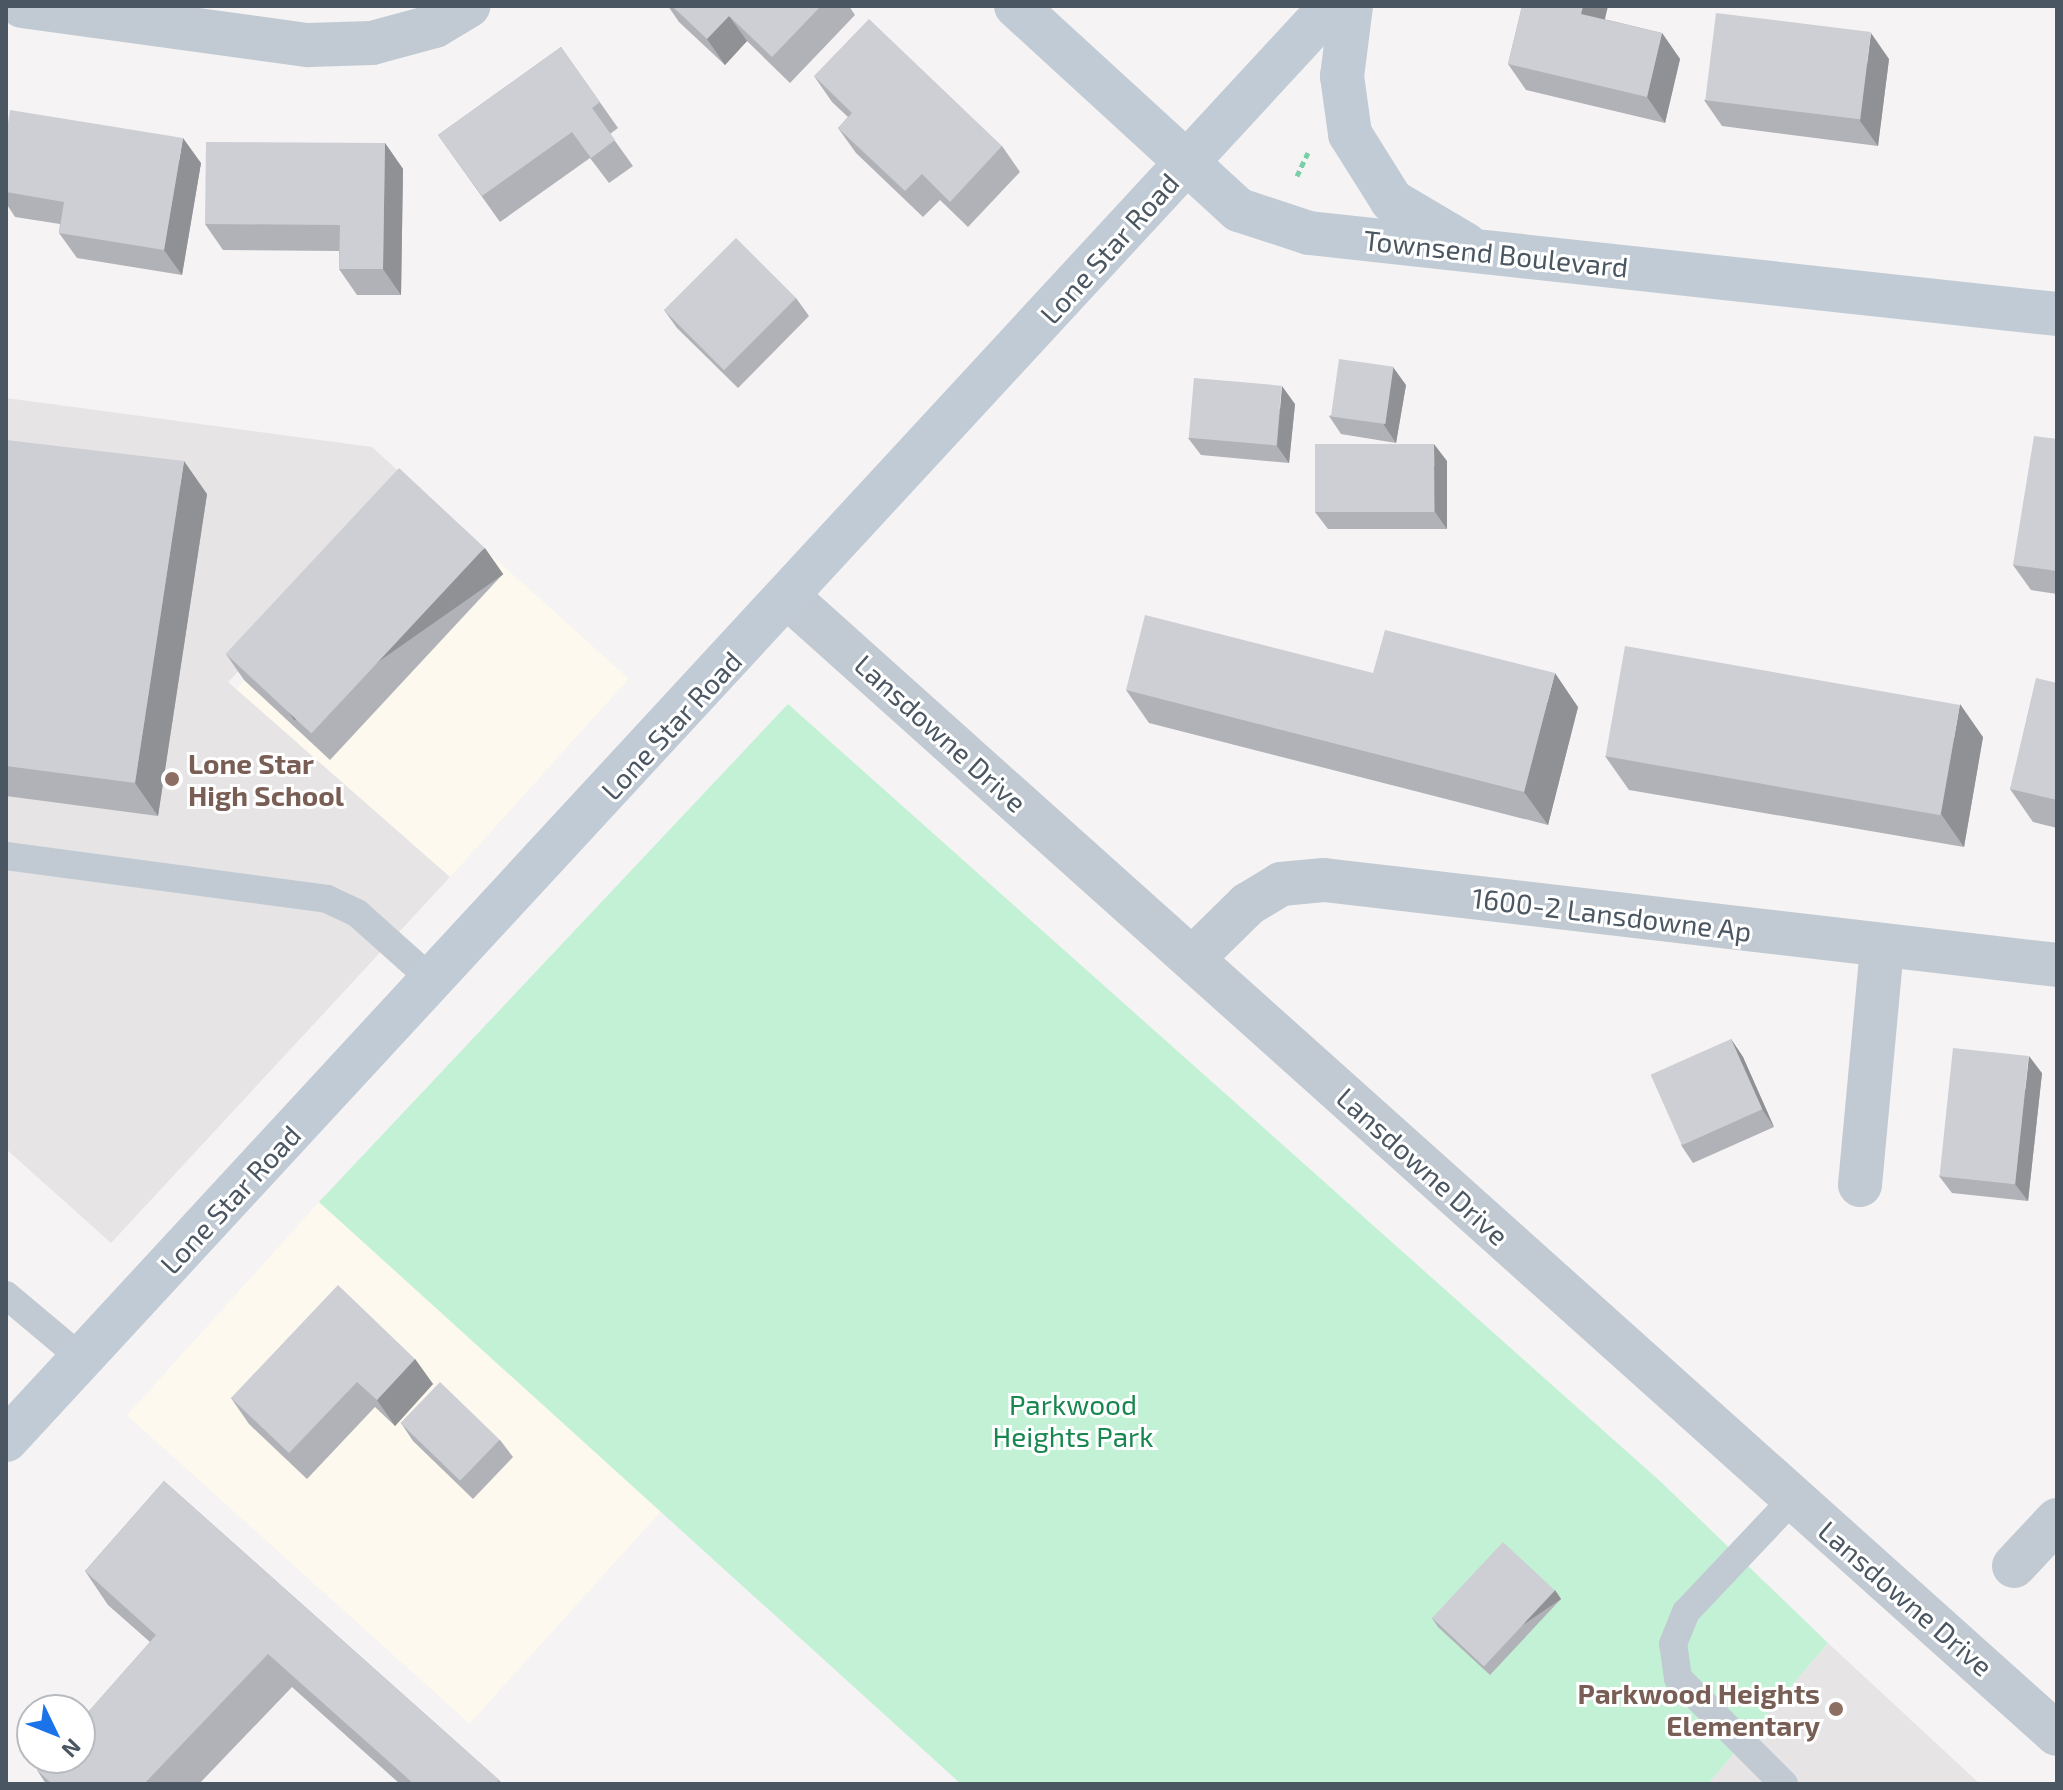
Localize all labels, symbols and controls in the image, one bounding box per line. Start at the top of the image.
street label: Lone Star Road [1033,166,1185,330]
street label: Townsend Boulevard [1362,222,1630,284]
street label: Lone Star Road [593,644,749,806]
street label: Lansdowne Drive [848,647,1034,819]
place label: Lone Star High School [188,746,344,812]
marker: Lone Star High School [163,770,181,788]
street label: 1600-2 Lansdowne Ap [1470,880,1754,948]
street label: Lansdowne Drive [1330,1080,1516,1252]
street label: Lone Star Road [152,1118,308,1280]
park label: Parkwood Heights Park [993,1387,1153,1453]
street label: Lansdowne Drive [1812,1513,2000,1683]
place label: Parkwood Heights Elementary [1577,1676,1820,1742]
north arrow [16,1694,96,1774]
marker: Parkwood Heights Elementary [1827,1700,1845,1718]
text: N [57,1734,87,1764]

